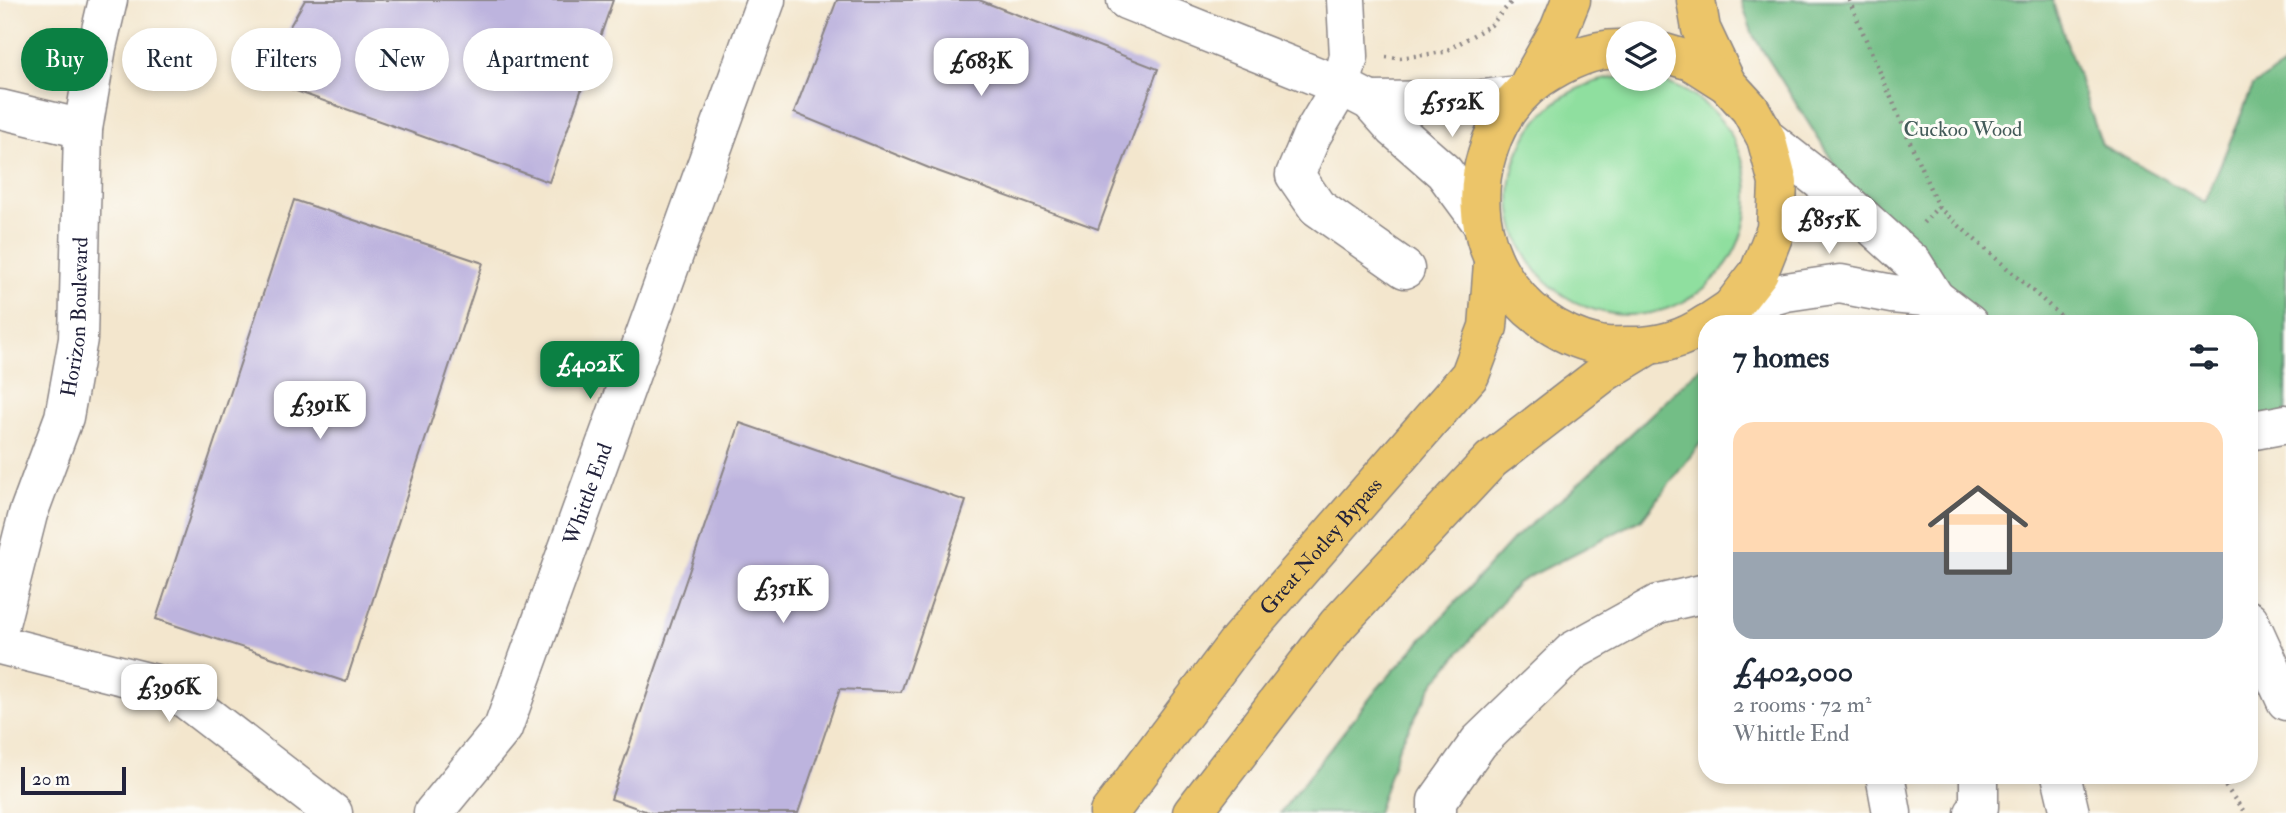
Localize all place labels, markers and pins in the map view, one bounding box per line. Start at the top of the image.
pin: £683K [932,38,1030,98]
pin: £552K [1403,80,1501,139]
pin: £855K [1780,196,1878,256]
pin: £402K [541,342,639,401]
pin: £391K [271,382,369,441]
pin: £351K [734,566,832,625]
pin: £396K [120,664,218,724]

